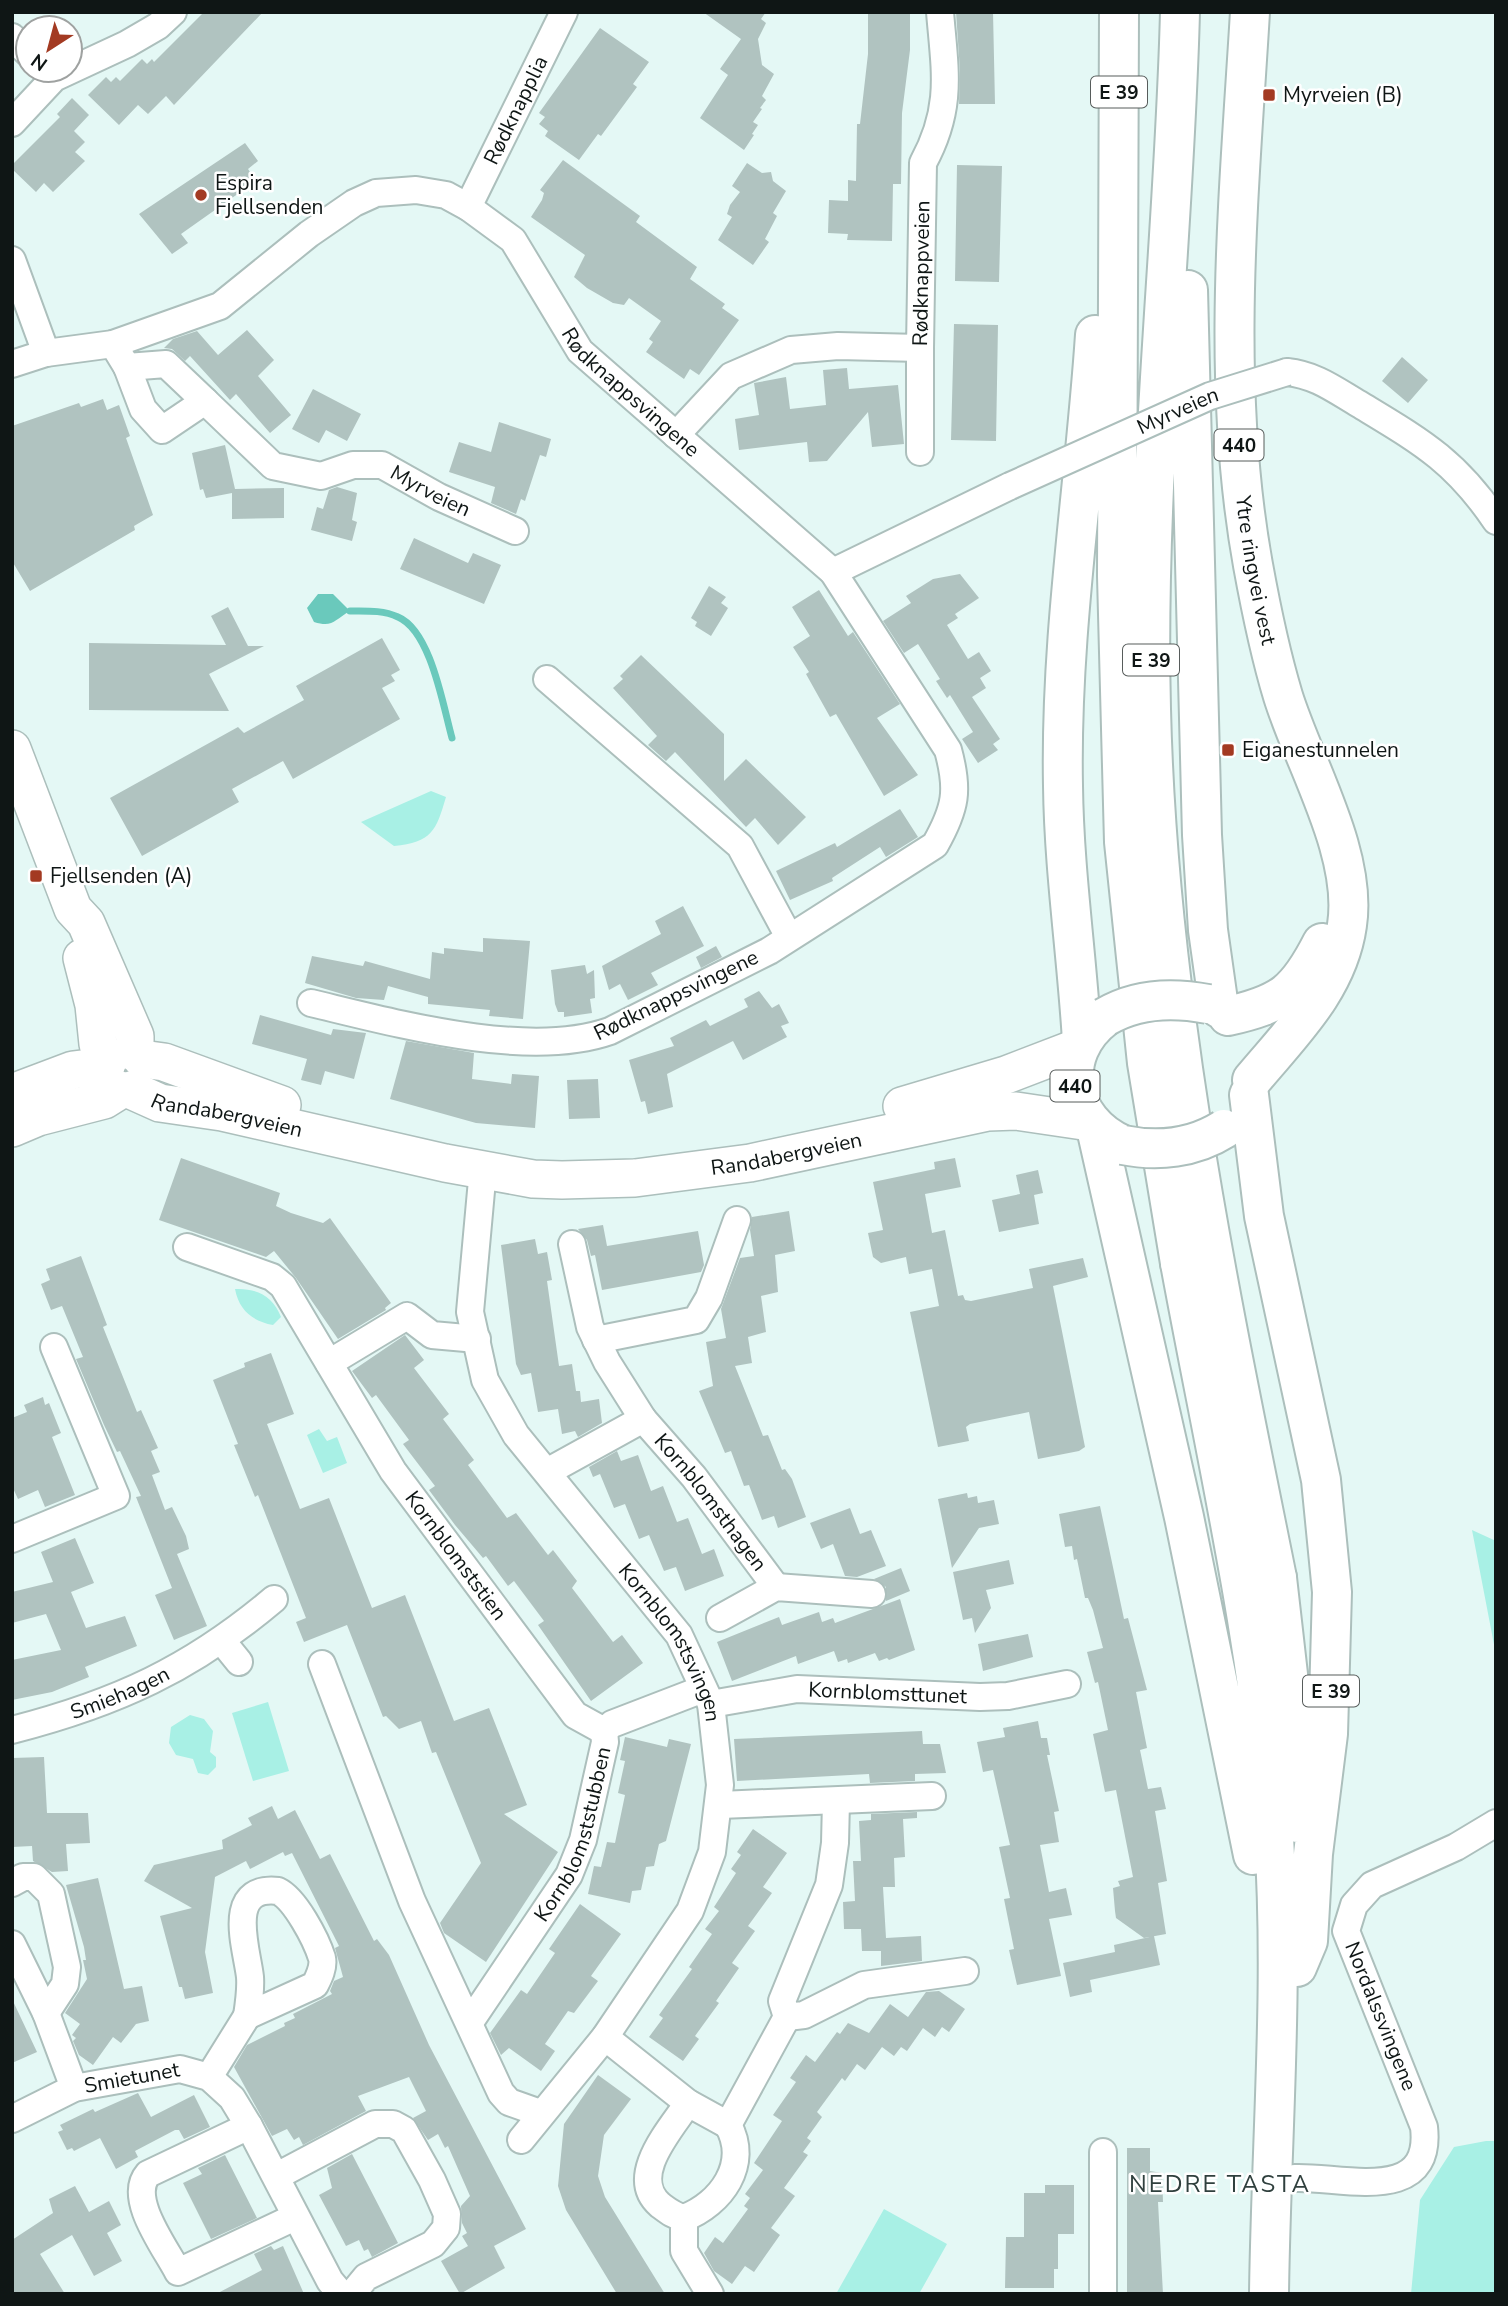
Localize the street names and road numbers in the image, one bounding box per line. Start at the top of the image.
street label: Rødknapplia [477,51,554,169]
road number: E 39 [1091,76,1147,108]
street label: Rødknappveien [906,200,936,346]
street label: Rødknappsvingene [555,322,706,463]
street label: Myrveien [1132,380,1222,441]
road number: 440 [1214,430,1264,460]
street label: Myrveien [385,458,475,523]
street label: Ytre ringvei vest [1229,493,1283,648]
road number: E 39 [1123,645,1179,676]
street label: Rødknappsvingene [589,943,763,1047]
road number: 440 [1050,1070,1100,1102]
street label: Randabergveien [146,1087,305,1144]
street label: Randabergveien [709,1125,864,1182]
street label: Kornblomsthagen [648,1427,773,1577]
street label: Kornblomststien [399,1485,514,1626]
street label: Kornblomstsvingen [612,1557,727,1723]
street label: Smiehagen [67,1660,174,1726]
street label: Kornblomsttunet [808,1676,968,1710]
road number: E 39 [1303,1676,1359,1707]
street label: Kornblomststubben [528,1744,618,1927]
street label: Nordalssvingene [1338,1937,1424,2095]
street label: Smietunet [82,2055,182,2100]

